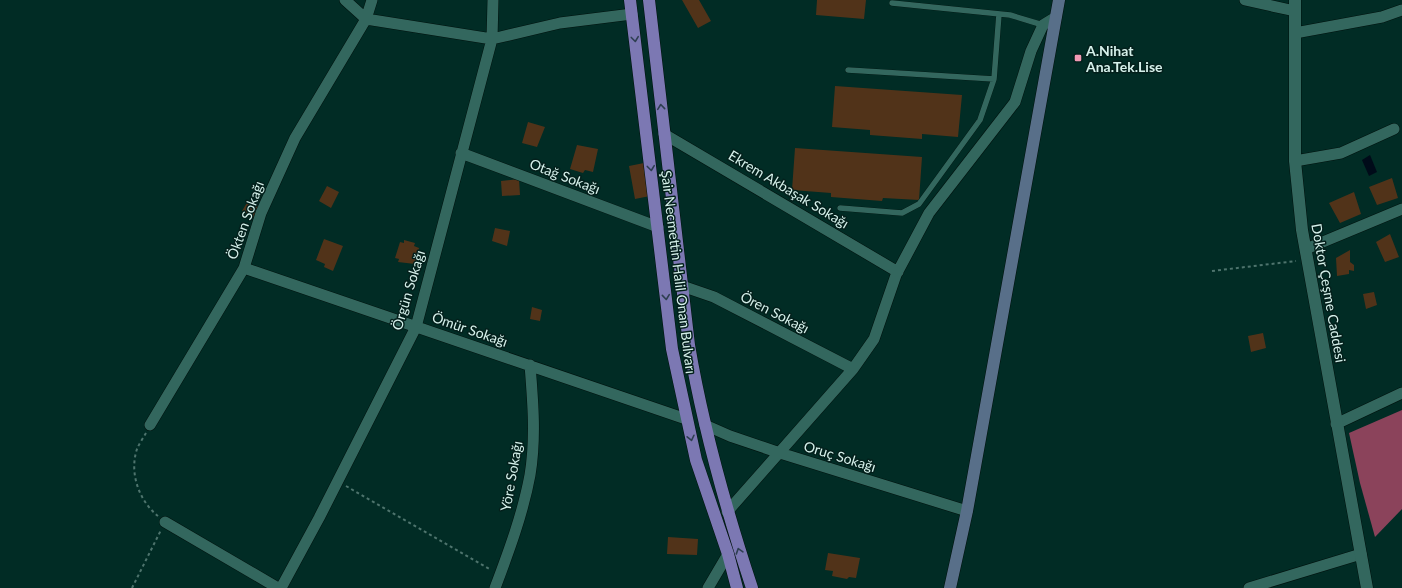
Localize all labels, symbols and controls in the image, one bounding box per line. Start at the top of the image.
one-way arrow [630,36,639,42]
place label: A.Nihat Ana.Tek.Lise [1085,42,1163,75]
marker: A.Nihat Ana.Tek.Lise [1073,53,1083,63]
one-way arrow [657,104,666,110]
street label: Ekrem Akbaşak Sokağı [726,146,852,232]
street label: Otağ Sokağı [527,155,603,197]
one-way arrow [646,165,655,171]
street label: Şair Necmettin Halil Onan Bulvarı [658,169,700,375]
street label: Ökten Sokağı [223,178,267,262]
street label: Doktor Çeşme Caddesi [1308,222,1350,364]
street label: Örgün Sokağı [388,248,428,332]
street label: Ören Sokağı [738,287,812,337]
one-way arrow [661,294,670,300]
street label: Ömür Sokağı [430,308,510,350]
one-way arrow [686,435,695,442]
street label: Oruç Sokağı [802,437,878,475]
street label: Yöre Sokağı [496,439,526,513]
one-way arrow [736,548,744,555]

